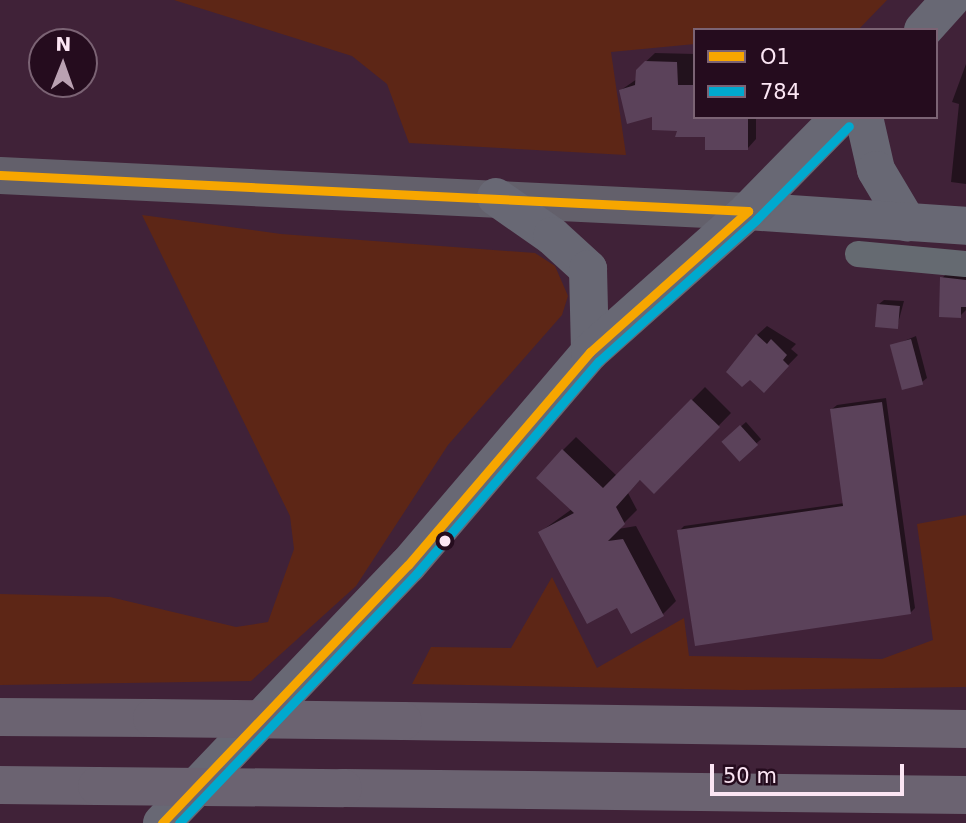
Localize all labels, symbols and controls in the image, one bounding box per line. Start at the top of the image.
north arrow [28,28,98,98]
legend [693,28,938,119]
text: N [55,33,71,55]
text: O1 [760,45,790,69]
text: 784 [760,80,800,104]
unlabelled marker [438,534,452,548]
scale bar [714,750,908,794]
text: 50 m [723,764,777,788]

